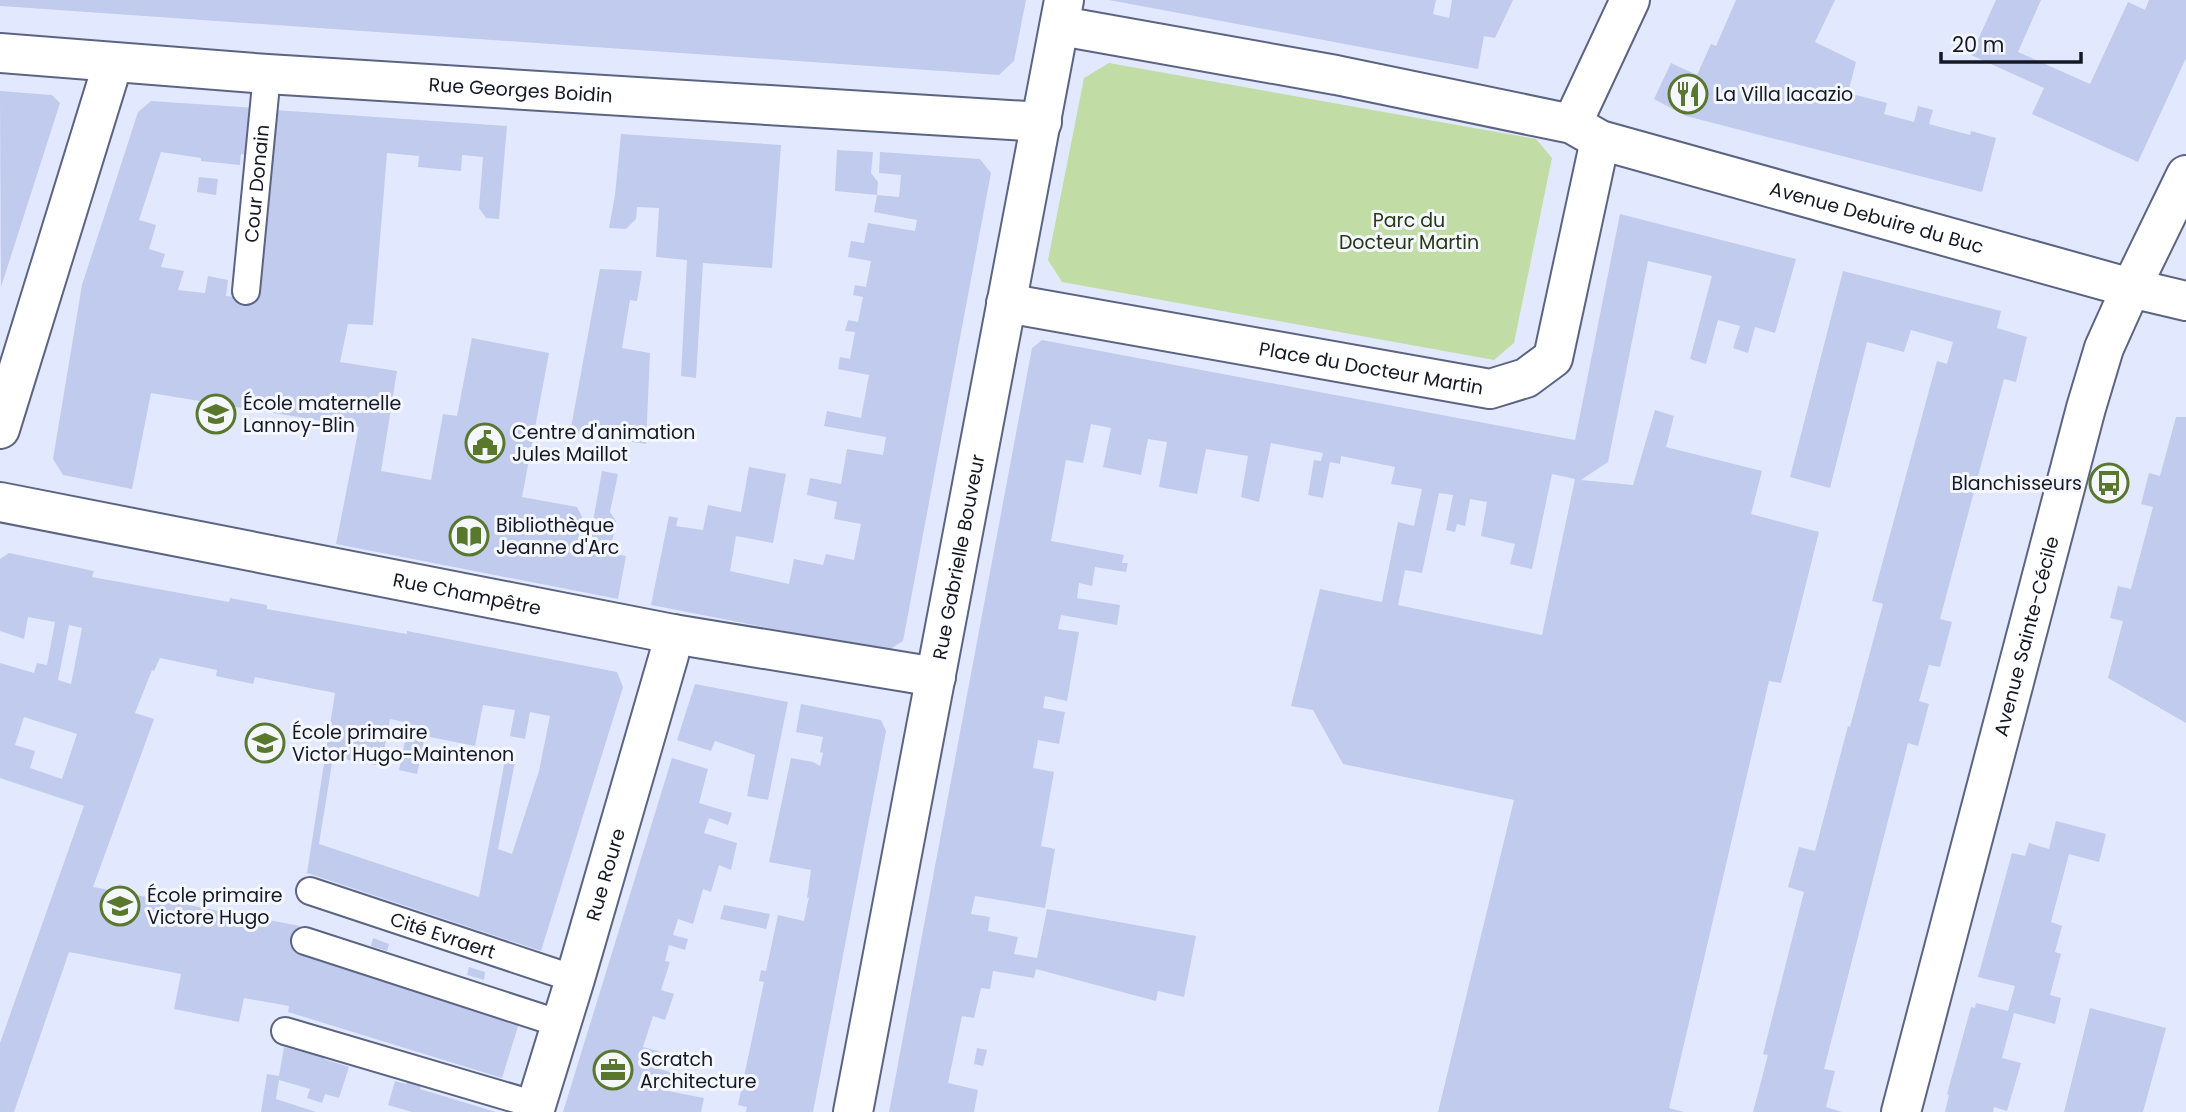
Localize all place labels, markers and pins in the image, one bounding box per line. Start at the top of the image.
restaurant icon: La Villa Iacazio [1667,73,1709,115]
place label: La Villa Iacazio [1715,81,1853,108]
place label: École maternelle Lannoy-Blin [243,390,401,439]
school or university icon: École maternelle Lannoy-Blin [195,393,237,435]
place label: Centre d'animation Jules Maillot [512,419,695,468]
public building icon: Centre d'animation Jules Maillot [464,422,506,464]
bus stop icon: Blanchisseurs [2088,462,2130,504]
place label: Blanchisseurs [1952,470,2082,497]
place label: Bibliothèque Jeanne d'Arc [496,512,619,561]
library icon: Bibliothèque Jeanne d'Arc [448,515,490,557]
place label: École primaire Victor Hugo-Maintenon [292,719,514,768]
school or university icon: École primaire Victor Hugo-Maintenon [244,722,286,764]
place label: École primaire Victore Hugo [147,882,283,931]
school or university icon: École primaire Victore Hugo [99,885,141,927]
place label: Scratch Architecture [640,1046,756,1095]
office icon: Scratch Architecture [592,1049,634,1091]

